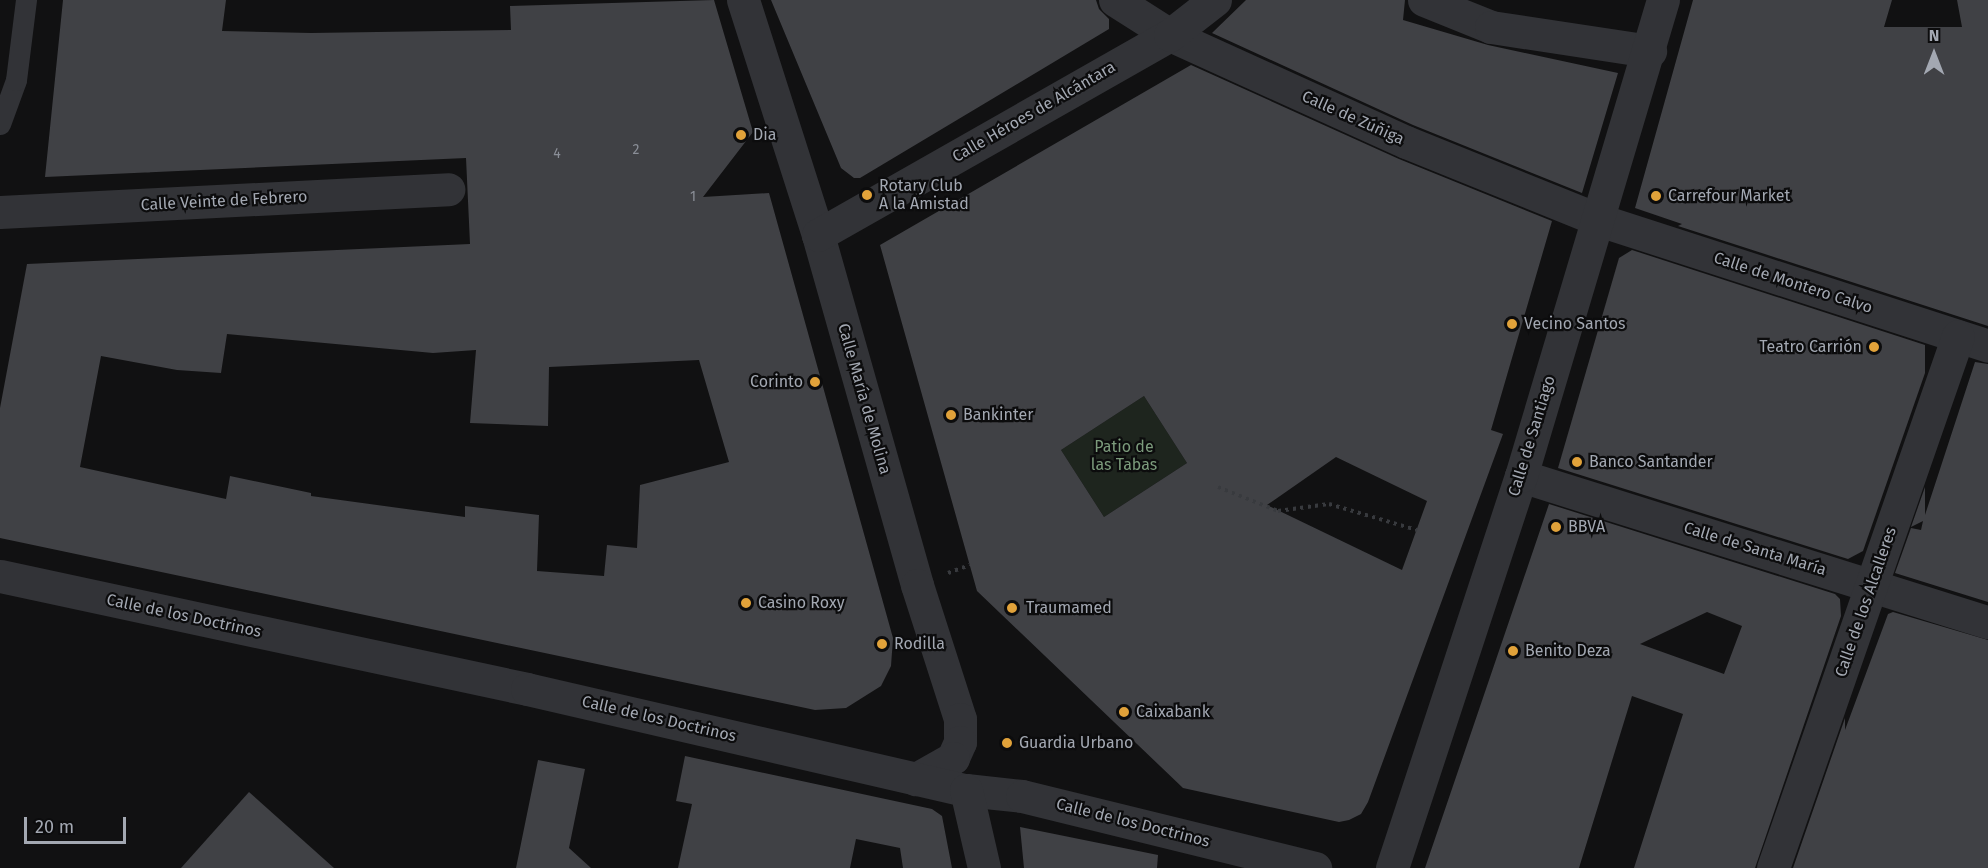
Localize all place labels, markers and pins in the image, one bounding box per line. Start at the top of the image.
place label: Dia [753,125,777,145]
marker: Dia [734,128,748,142]
place label: Rotary Club A la Amistad [879,176,969,214]
place label: Carrefour Market [1668,186,1790,206]
marker: Rotary Club A la Amistad [860,188,874,202]
marker: Carrefour Market [1649,189,1663,203]
place label: Vecino Santos [1524,314,1625,334]
marker: Vecino Santos [1505,317,1519,331]
place label: Teatro Carrión [1759,337,1862,357]
marker: Teatro Carrión [1867,340,1881,354]
place label: Corinto [750,372,803,392]
marker: Corinto [808,375,822,389]
place label: Bankinter [963,405,1033,425]
marker: Bankinter [944,408,958,422]
place label: Banco Santander [1589,452,1713,472]
marker: Banco Santander [1570,455,1584,469]
place label: BBVA [1568,517,1605,537]
marker: BBVA [1549,520,1563,534]
place label: Casino Roxy [758,593,845,613]
marker: Casino Roxy [739,596,753,610]
place label: Traumamed [1026,598,1112,618]
marker: Traumamed [1003,599,1021,617]
place label: Rodilla [894,634,945,654]
marker: Rodilla [875,637,889,651]
place label: Benito Deza [1525,641,1611,661]
marker: Benito Deza [1506,644,1520,658]
place label: Caixabank [1136,702,1210,722]
marker: Caixabank [1117,705,1131,719]
place label: Guardia Urbano [1019,733,1133,753]
marker: Guardia Urbano [1000,736,1014,750]

